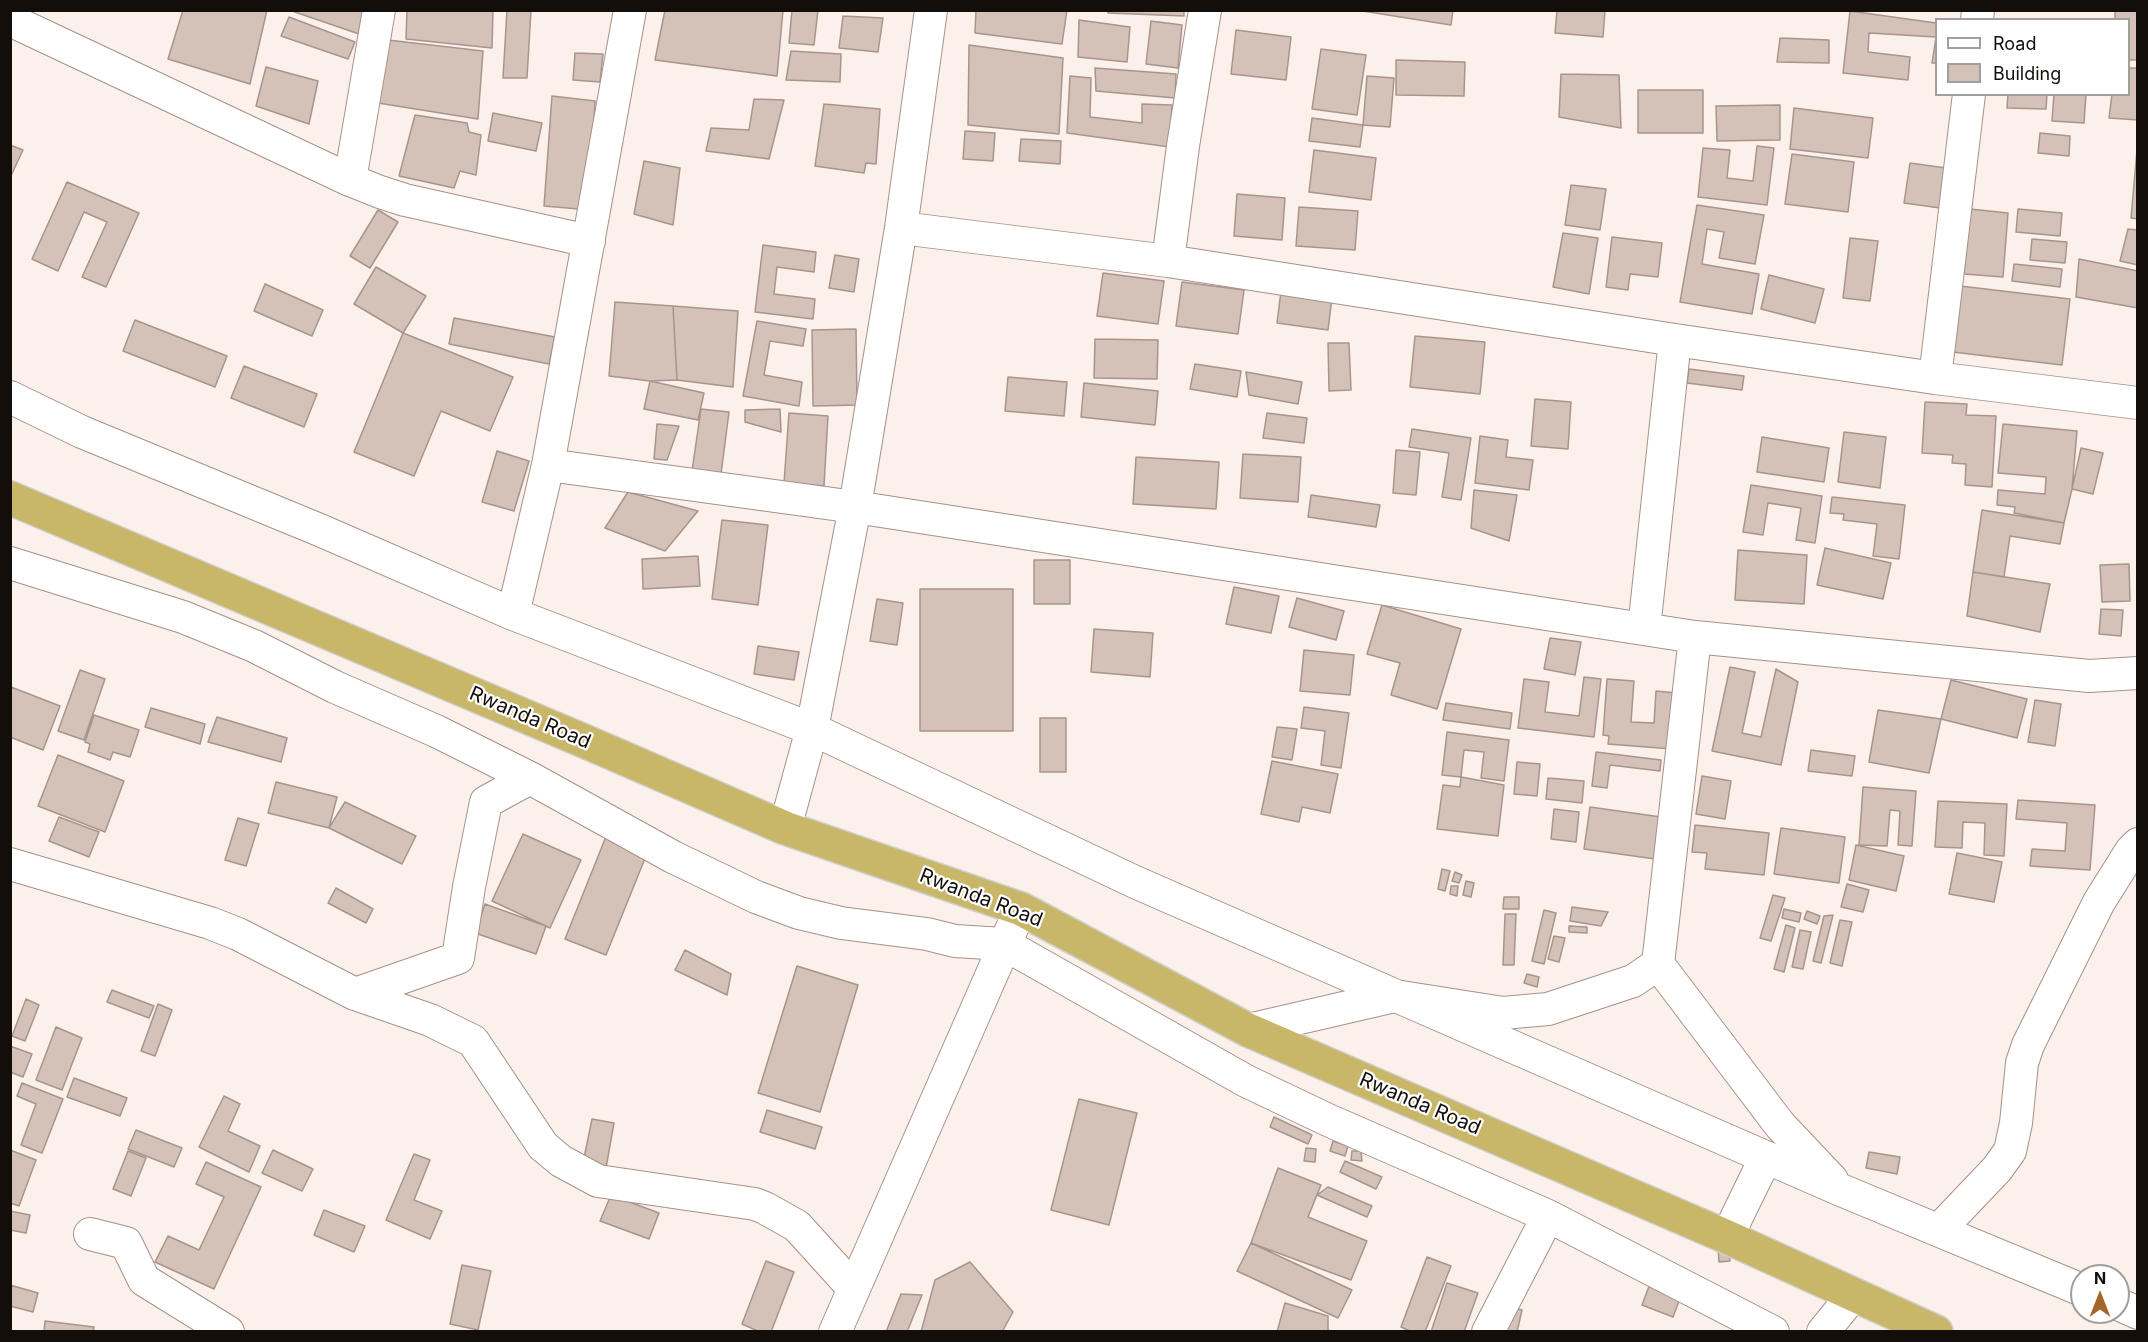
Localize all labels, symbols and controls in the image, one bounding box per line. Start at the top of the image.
legend [1935,18,2130,96]
text: Road [1993,33,2036,54]
text: Building [1993,63,2061,84]
street label: Rwanda Road [466,682,594,754]
street label: Rwanda Road [916,864,1046,932]
street label: Rwanda Road [1356,1068,1484,1140]
north arrow [2070,1264,2130,1324]
text: N [2094,1268,2106,1288]

